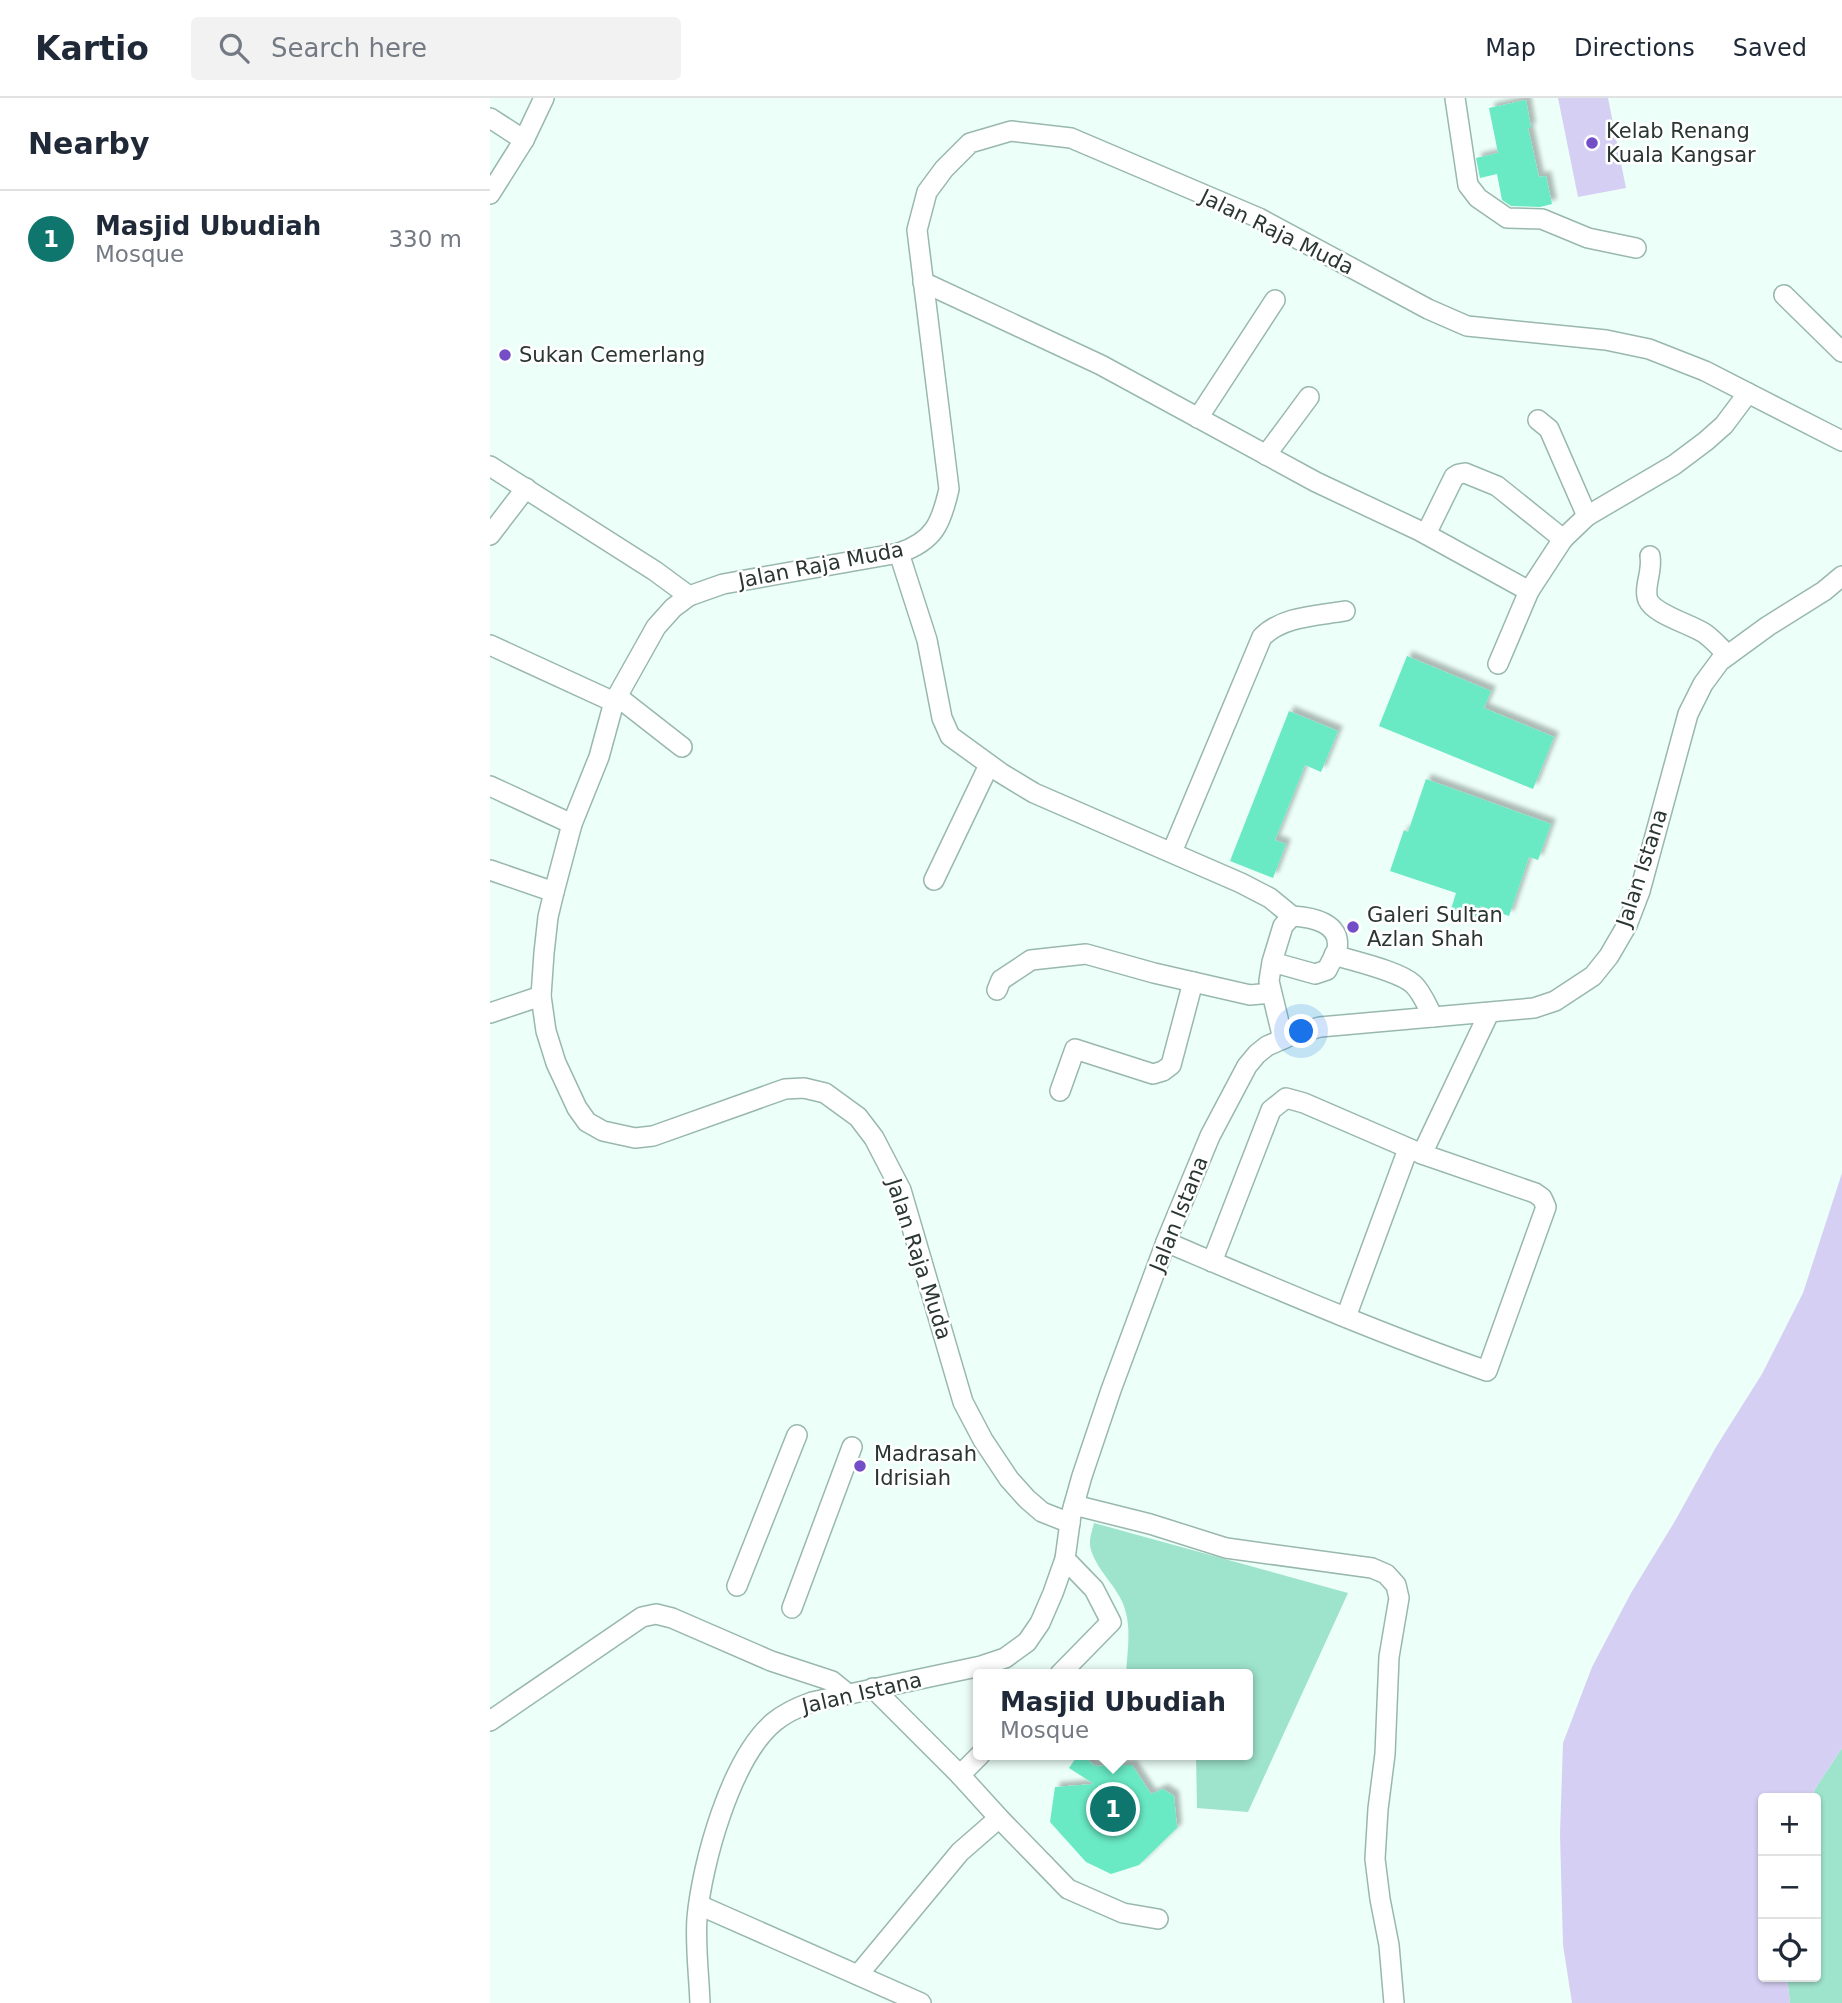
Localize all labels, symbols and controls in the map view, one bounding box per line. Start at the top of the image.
search box [191,17,681,80]
text: Kartio [35,29,149,68]
icon: search [215,29,253,67]
text: Search here [271,33,427,63]
text: Map [1485,34,1536,62]
text: Directions [1574,34,1695,62]
text: Saved [1733,34,1807,62]
place label: Kelab Renang Kuala Kangsar [1606,119,1756,167]
text: Nearby [28,126,150,161]
marker: Kelab Renang Kuala Kangsar [1584,135,1600,151]
street label: Jalan Raja Muda [1195,184,1358,280]
text: Masjid Ubudiah [95,211,321,241]
text: 1 [43,226,59,252]
text: 330 m [388,226,462,252]
text: Mosque [95,241,184,267]
place label: Sukan Cemerlang [519,343,705,367]
marker: Sukan Cemerlang [497,347,513,363]
street label: Jalan Raja Muda [734,537,906,593]
street label: Jalan Istana [1611,806,1672,932]
place label: Galeri Sultan Azlan Shah [1367,903,1503,951]
marker: Galeri Sultan Azlan Shah [1345,919,1361,935]
your location [1284,1014,1318,1048]
street label: Jalan Istana [1144,1153,1213,1277]
street label: Jalan Raja Muda [881,1174,956,1342]
place label: Madrasah Idrisiah [874,1442,977,1490]
marker: Madrasah Idrisiah [852,1458,868,1474]
street label: Jalan Istana [798,1668,924,1719]
popup [973,1669,1253,1760]
text: Masjid Ubudiah [1000,1687,1226,1717]
text: Mosque [1000,1717,1089,1743]
pin: 1 [1090,1783,1136,1835]
map controls [1758,1793,1821,1982]
button: + [1758,1793,1821,1856]
button: − [1758,1856,1821,1919]
button: locate [1758,1919,1821,1982]

